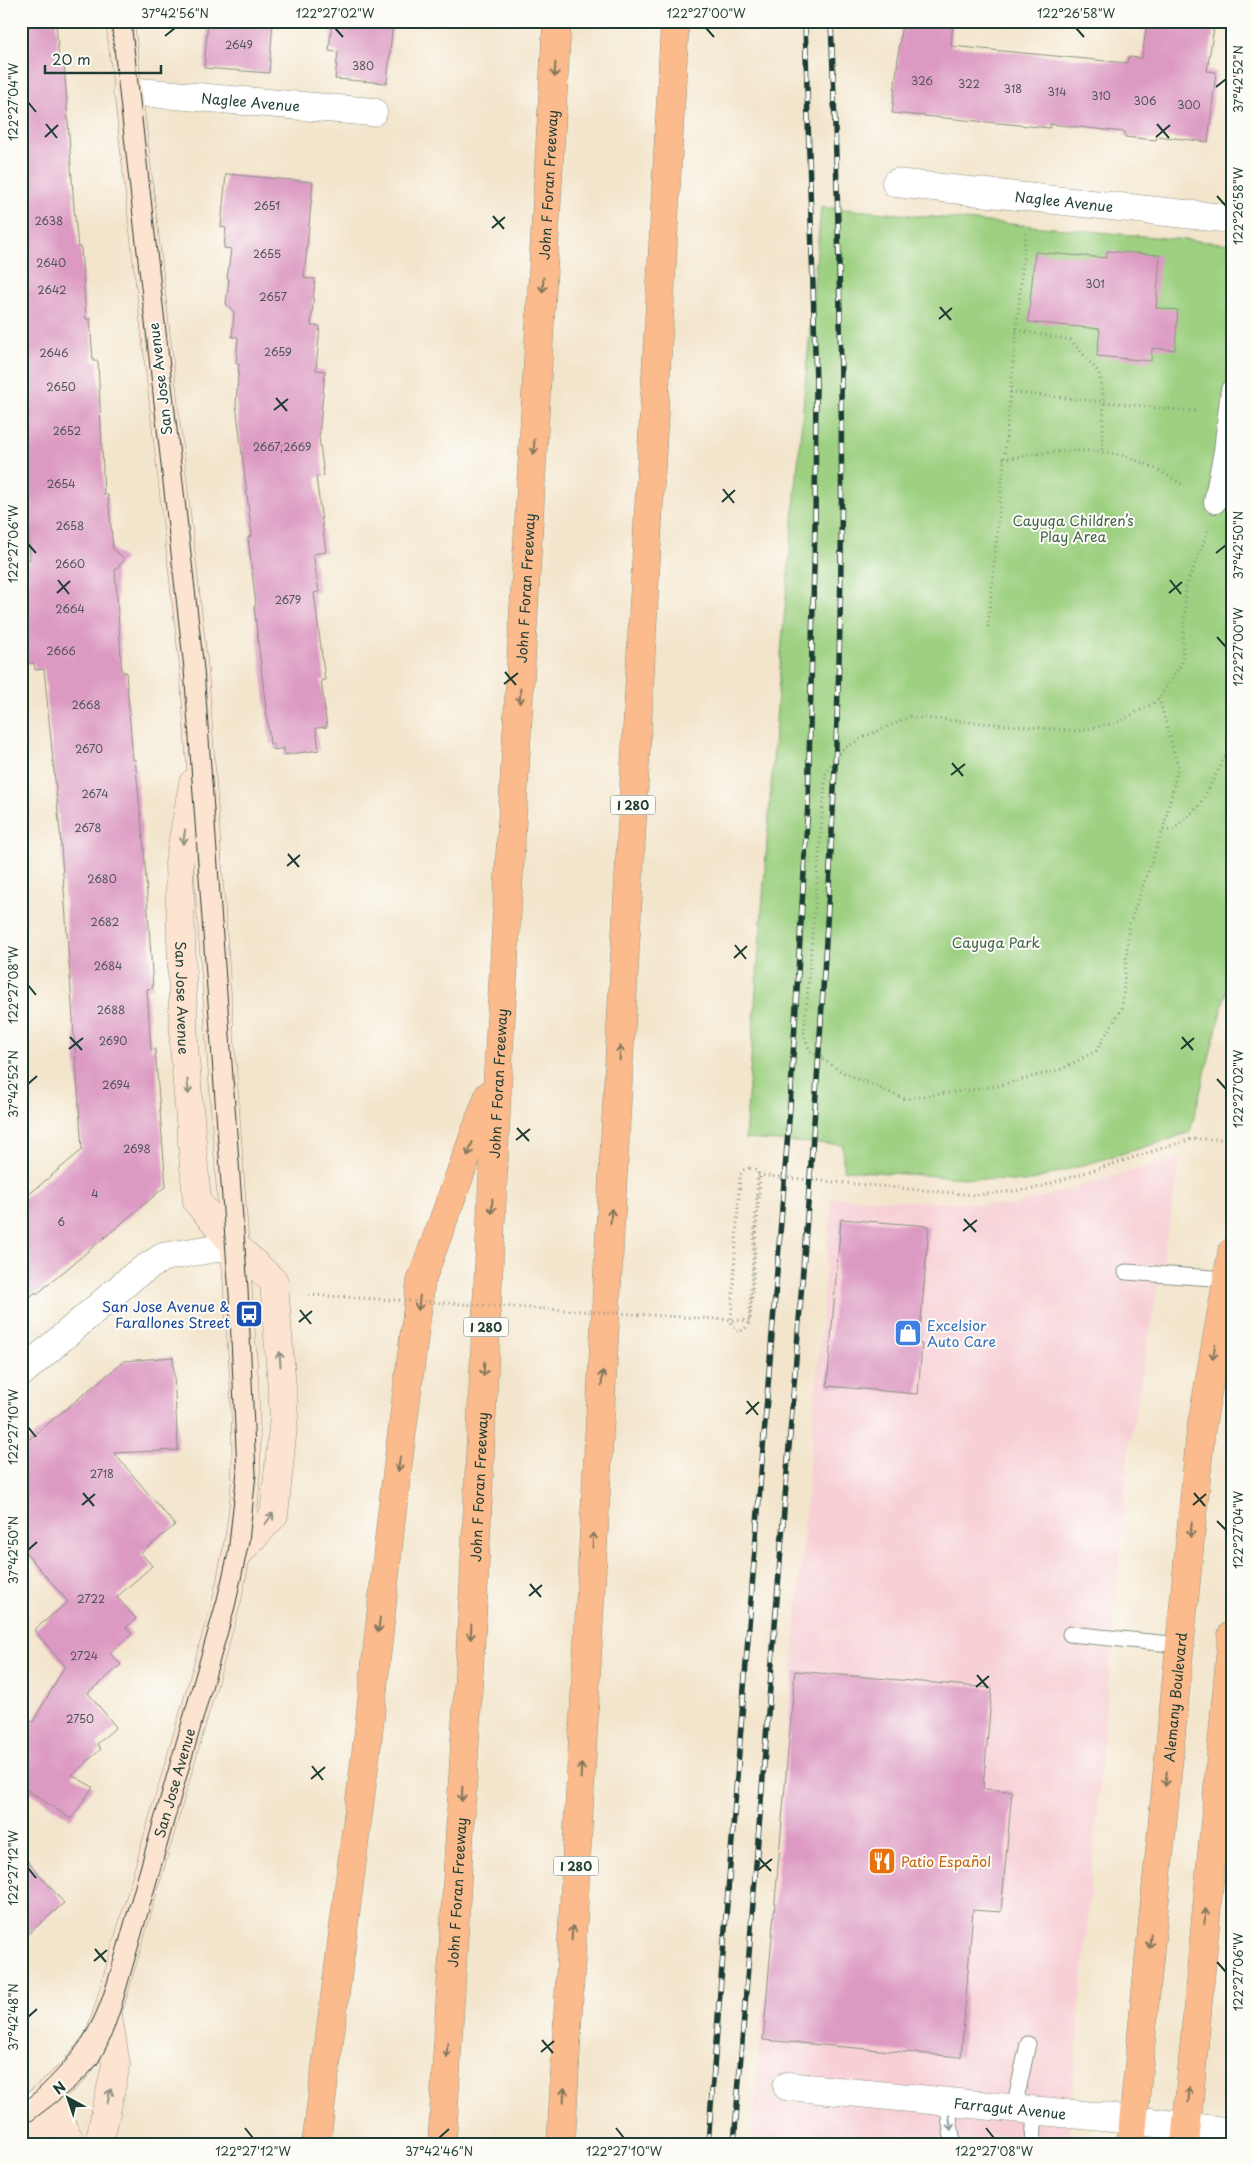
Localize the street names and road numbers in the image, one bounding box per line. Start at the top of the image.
street label: Naglee Avenue [200,87,301,116]
street label: John F Foran Freeway [533,109,562,260]
street label: Naglee Avenue [1014,185,1114,217]
street label: San Jose Avenue [143,322,177,436]
street label: John F Foran Freeway [510,513,540,664]
road number: I 280 [610,796,656,814]
street label: San Jose Avenue [171,941,195,1055]
street label: John F Foran Freeway [483,1008,512,1159]
road number: I 280 [464,1318,508,1336]
street label: John F Foran Freeway [464,1412,492,1562]
street label: Alemany Boulevard [1158,1631,1192,1763]
street label: San Jose Avenue [148,1726,200,1840]
street label: John F Foran Freeway [442,1817,471,1968]
road number: I 280 [554,1856,598,1875]
street label: Farragut Avenue [953,2092,1067,2124]

